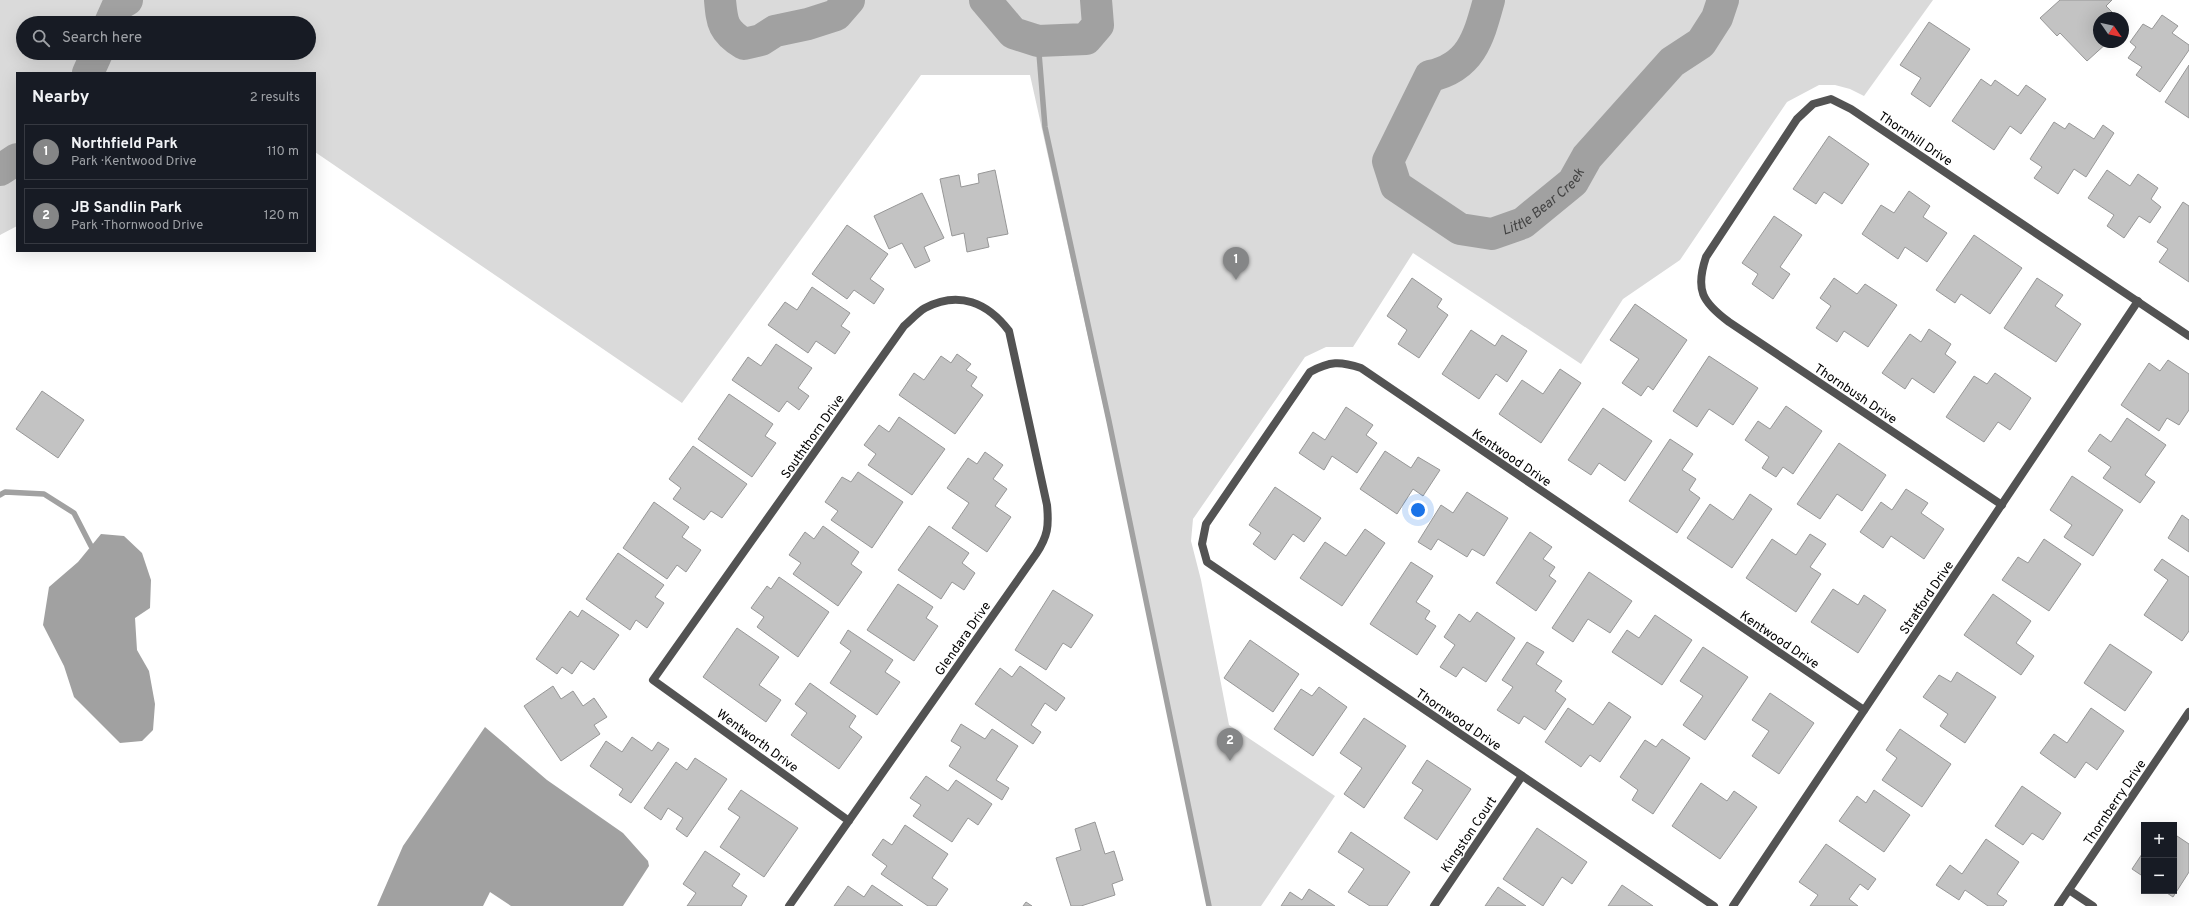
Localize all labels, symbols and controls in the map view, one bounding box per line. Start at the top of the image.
north arrow [2093,12,2129,48]
search box [16,16,316,60]
icon: search [30,27,52,49]
text: Search here [62,29,142,48]
text: Nearby [32,87,89,109]
text: 2 results [250,90,300,106]
street label: Thornhill Drive [1875,109,1955,170]
text: Northfield Park [71,135,178,154]
text: 1 [43,144,49,160]
text: 110 m [267,144,299,160]
text: Park · Kentwood Drive [71,154,196,170]
water label: Little Bear Creek [1500,165,1589,240]
text: JB Sandlin Park [71,199,182,218]
text: 2 [42,208,50,224]
text: 120 m [264,208,299,224]
text: Park · Thornwood Drive [71,218,203,234]
pin: 1 [1223,247,1249,280]
street label: Thornbush Drive [1810,361,1899,428]
street label: Souththorn Drive [779,392,849,482]
street label: Kentwood Drive [1468,426,1554,491]
your location [1408,500,1428,520]
street label: Stratford Drive [1897,558,1958,638]
street label: Glendara Drive [932,599,995,679]
street label: Kentwood Drive [1736,608,1822,673]
street label: Thornwood Drive [1412,686,1504,755]
street label: Wentworth Drive [713,707,801,777]
pin: 2 [1217,728,1243,761]
street label: Thornberry Drive [2081,757,2150,849]
street label: Kingston Court [1438,794,1501,876]
map controls [2141,822,2177,894]
button: + [2141,822,2177,858]
button: − [2141,858,2177,894]

